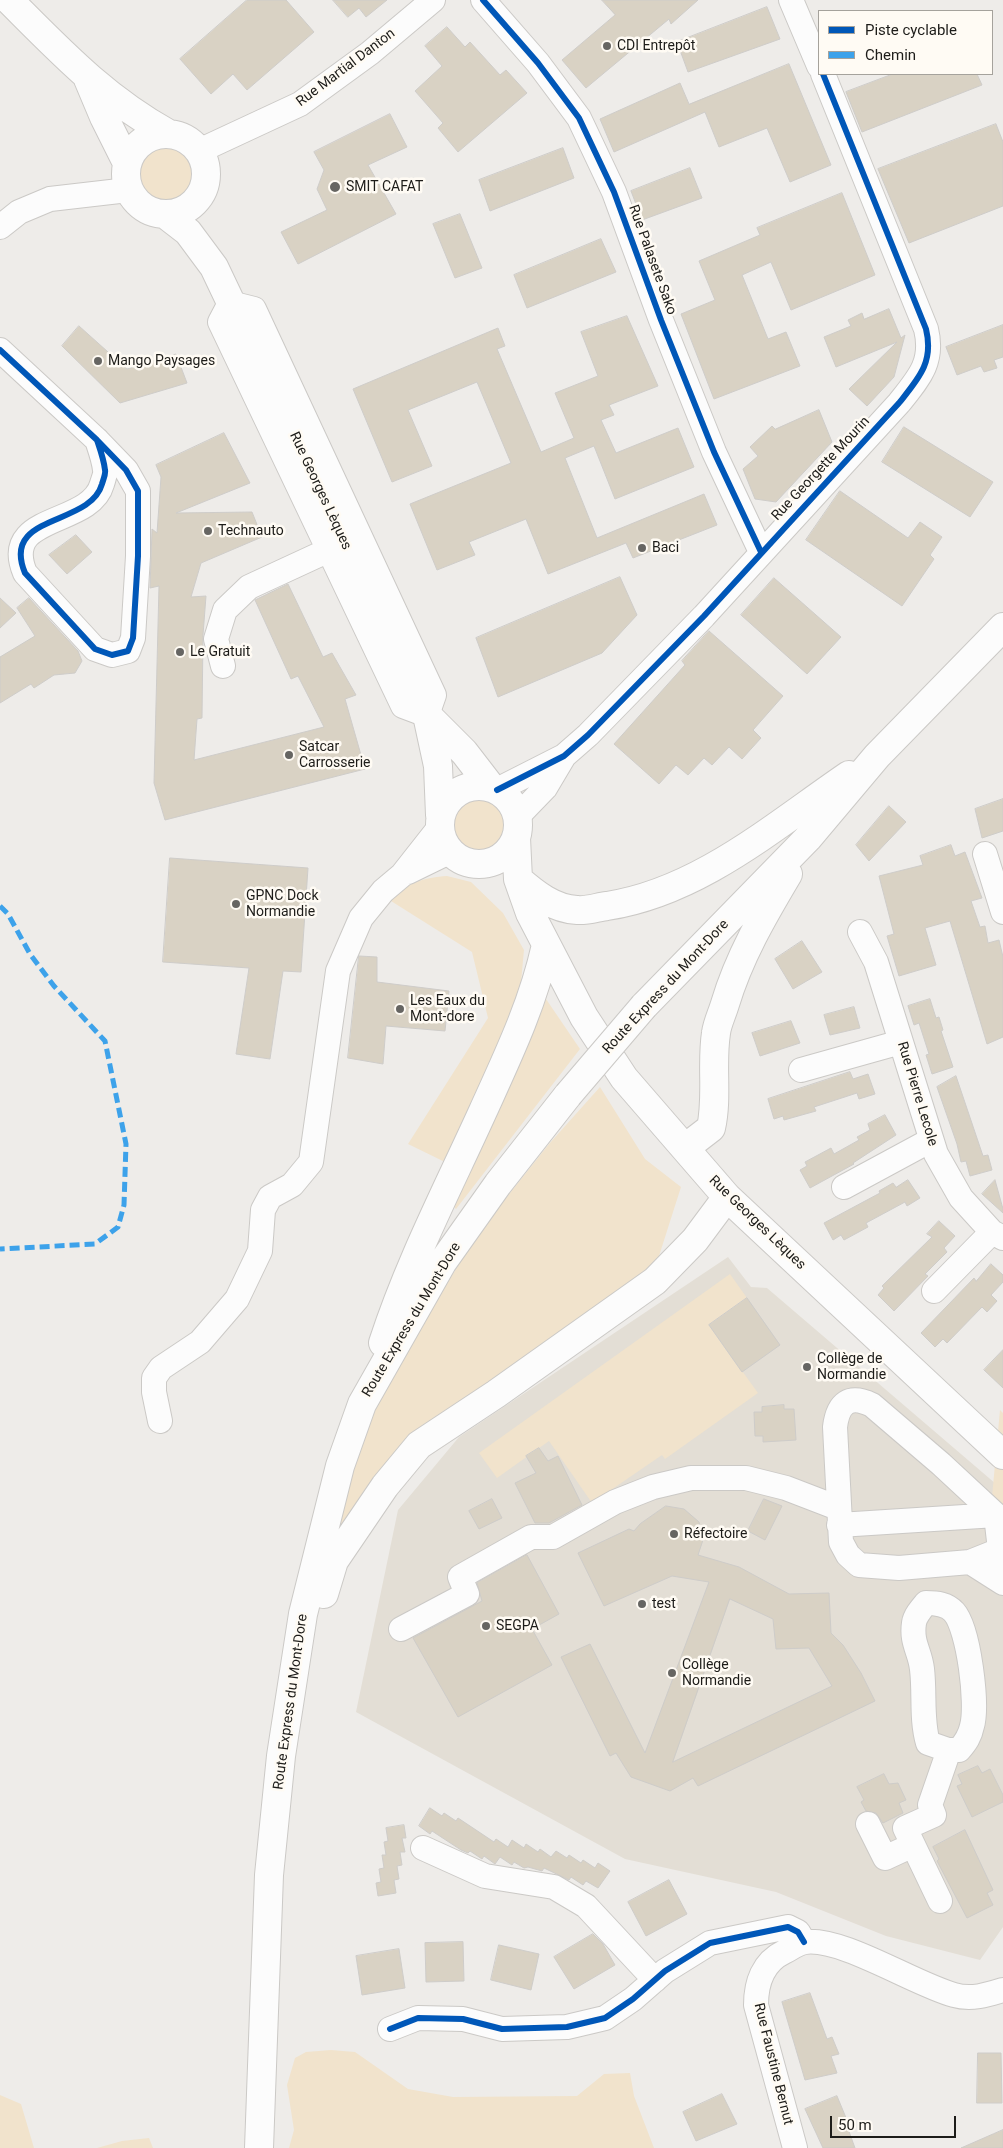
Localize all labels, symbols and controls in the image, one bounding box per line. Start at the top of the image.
legend [818,10,993,75]
text: Piste cyclable [865,21,957,39]
street label: Rue Martial Danton [293,25,399,111]
place label: CDI Entrepôt [617,38,695,54]
marker: CDI Entrepôt [601,40,613,52]
text: Chemin [865,46,916,64]
place label: SMIT CAFAT [346,179,423,195]
marker: SMIT CAFAT [328,180,342,194]
street label: Rue Palasete Sako [624,203,680,317]
place label: Mango Paysages [108,353,215,369]
marker: Mango Paysages [92,355,104,367]
street label: Rue Georgette Mourin [768,414,874,524]
street label: Rue Georges Lèques [285,429,355,553]
place label: Technauto [218,523,284,539]
marker: Technauto [202,525,214,537]
place label: Baci [652,540,679,556]
marker: Baci [636,542,648,554]
place label: Le Gratuit [190,644,250,660]
marker: Le Gratuit [174,646,186,658]
place label: Satcar Carrosserie [299,739,371,772]
marker: Satcar Carrosserie [283,749,295,761]
place label: GPNC Dock Normandie [246,888,319,920]
marker: GPNC Dock Normandie [230,898,242,910]
street label: Route Express du Mont-Dore [599,916,733,1058]
place label: Les Eaux du Mont-dore [410,993,485,1026]
marker: Les Eaux du Mont-dore [394,1003,406,1015]
street label: Rue Pierre Lecole [893,1040,941,1148]
street label: Rue Georges Lèques [705,1172,809,1274]
street label: Route Express du Mont-Dore [359,1240,465,1400]
place label: Collège de Normandie [817,1351,886,1384]
marker: Collège de Normandie [801,1361,813,1373]
place label: Réfectoire [684,1526,747,1542]
marker: Réfectoire [668,1528,680,1540]
place label: test [652,1596,676,1612]
marker: test [636,1598,648,1610]
street label: Route Express du Mont-Dore [270,1613,312,1791]
place label: SEGPA [496,1618,539,1634]
marker: SEGPA [480,1620,492,1632]
place label: Collège Normandie [682,1657,751,1690]
marker: Collège Normandie [666,1667,678,1679]
street label: Rue Faustine Bernut [750,2001,796,2127]
scale bar [833,2106,959,2138]
text: 50 m [838,2116,872,2134]

